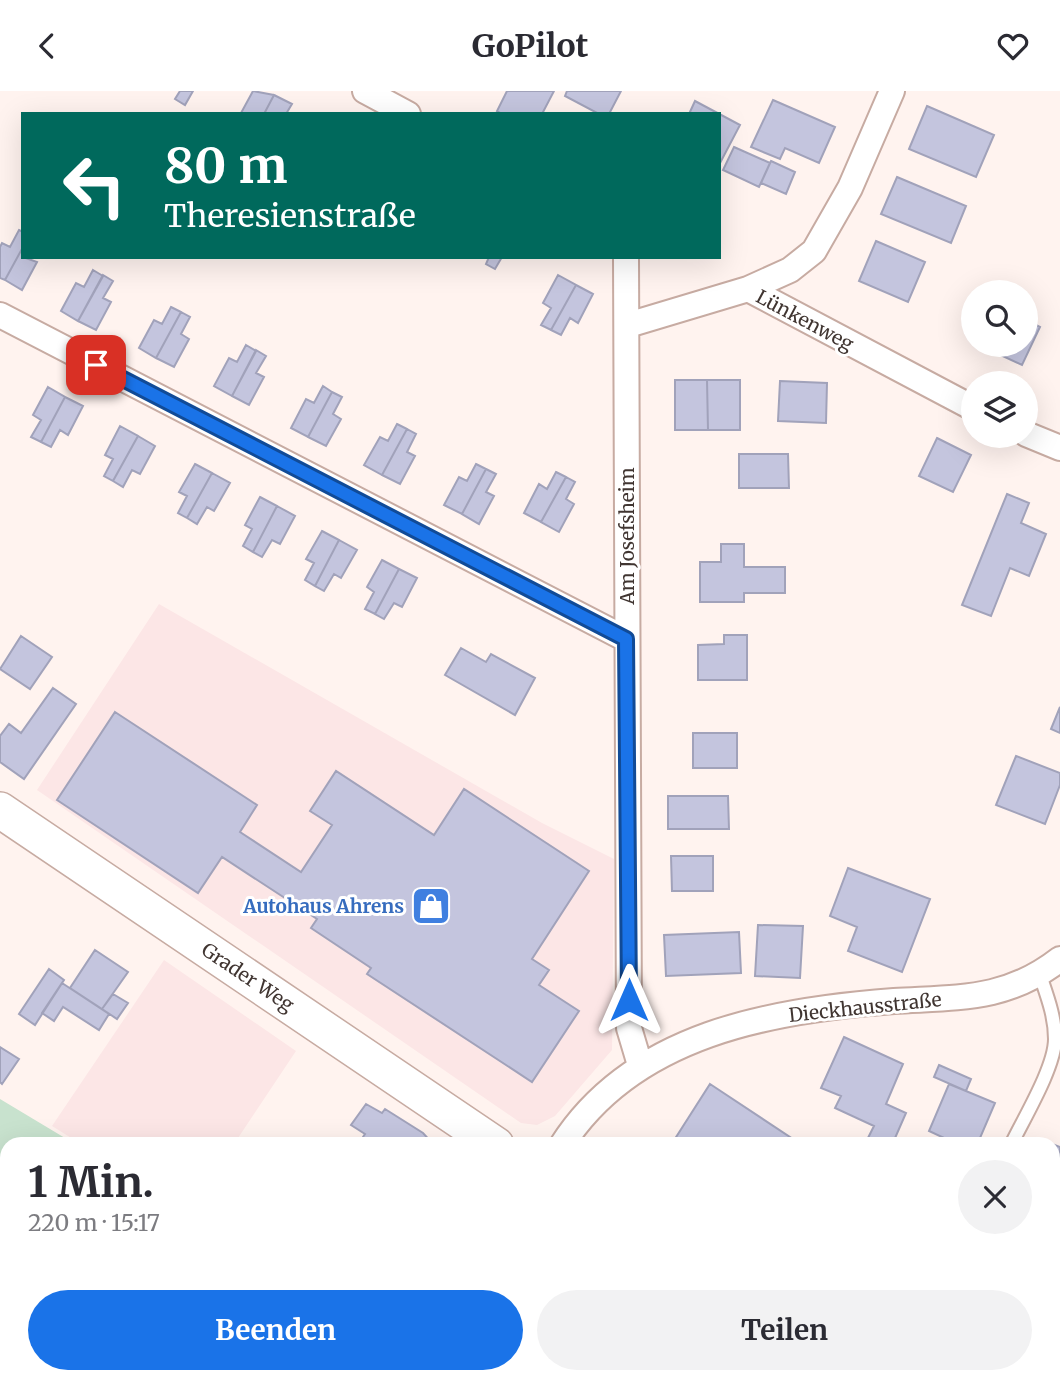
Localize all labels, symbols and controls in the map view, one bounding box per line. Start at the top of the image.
text: GoPilot [472,26,588,66]
icon: back [28,27,66,65]
icon: heart [994,27,1032,65]
text: 80 m [164,135,287,196]
icon: left [49,140,140,231]
text: Theresienstraße [164,196,416,236]
map controls [961,280,1038,448]
button: search [961,280,1038,357]
street label: Lünkenweg [752,284,858,356]
pin [66,335,126,395]
icon: arrive [77,346,115,384]
button: layers [961,371,1038,448]
street label: Am Josefsheim [615,467,639,606]
shop icon: Autohaus Ahrens [410,885,452,927]
place label: Autohaus Ahrens [242,894,404,918]
street label: Grader Weg [197,937,299,1017]
position arrow [592,963,666,1037]
street label: Dieckhausstraße [787,987,943,1027]
text: 1 Min. [28,1156,154,1208]
button: close [958,1160,1032,1234]
text: 220 m · 15:17 [28,1208,160,1237]
button: Beenden [28,1290,523,1370]
button: Teilen [537,1290,1032,1370]

